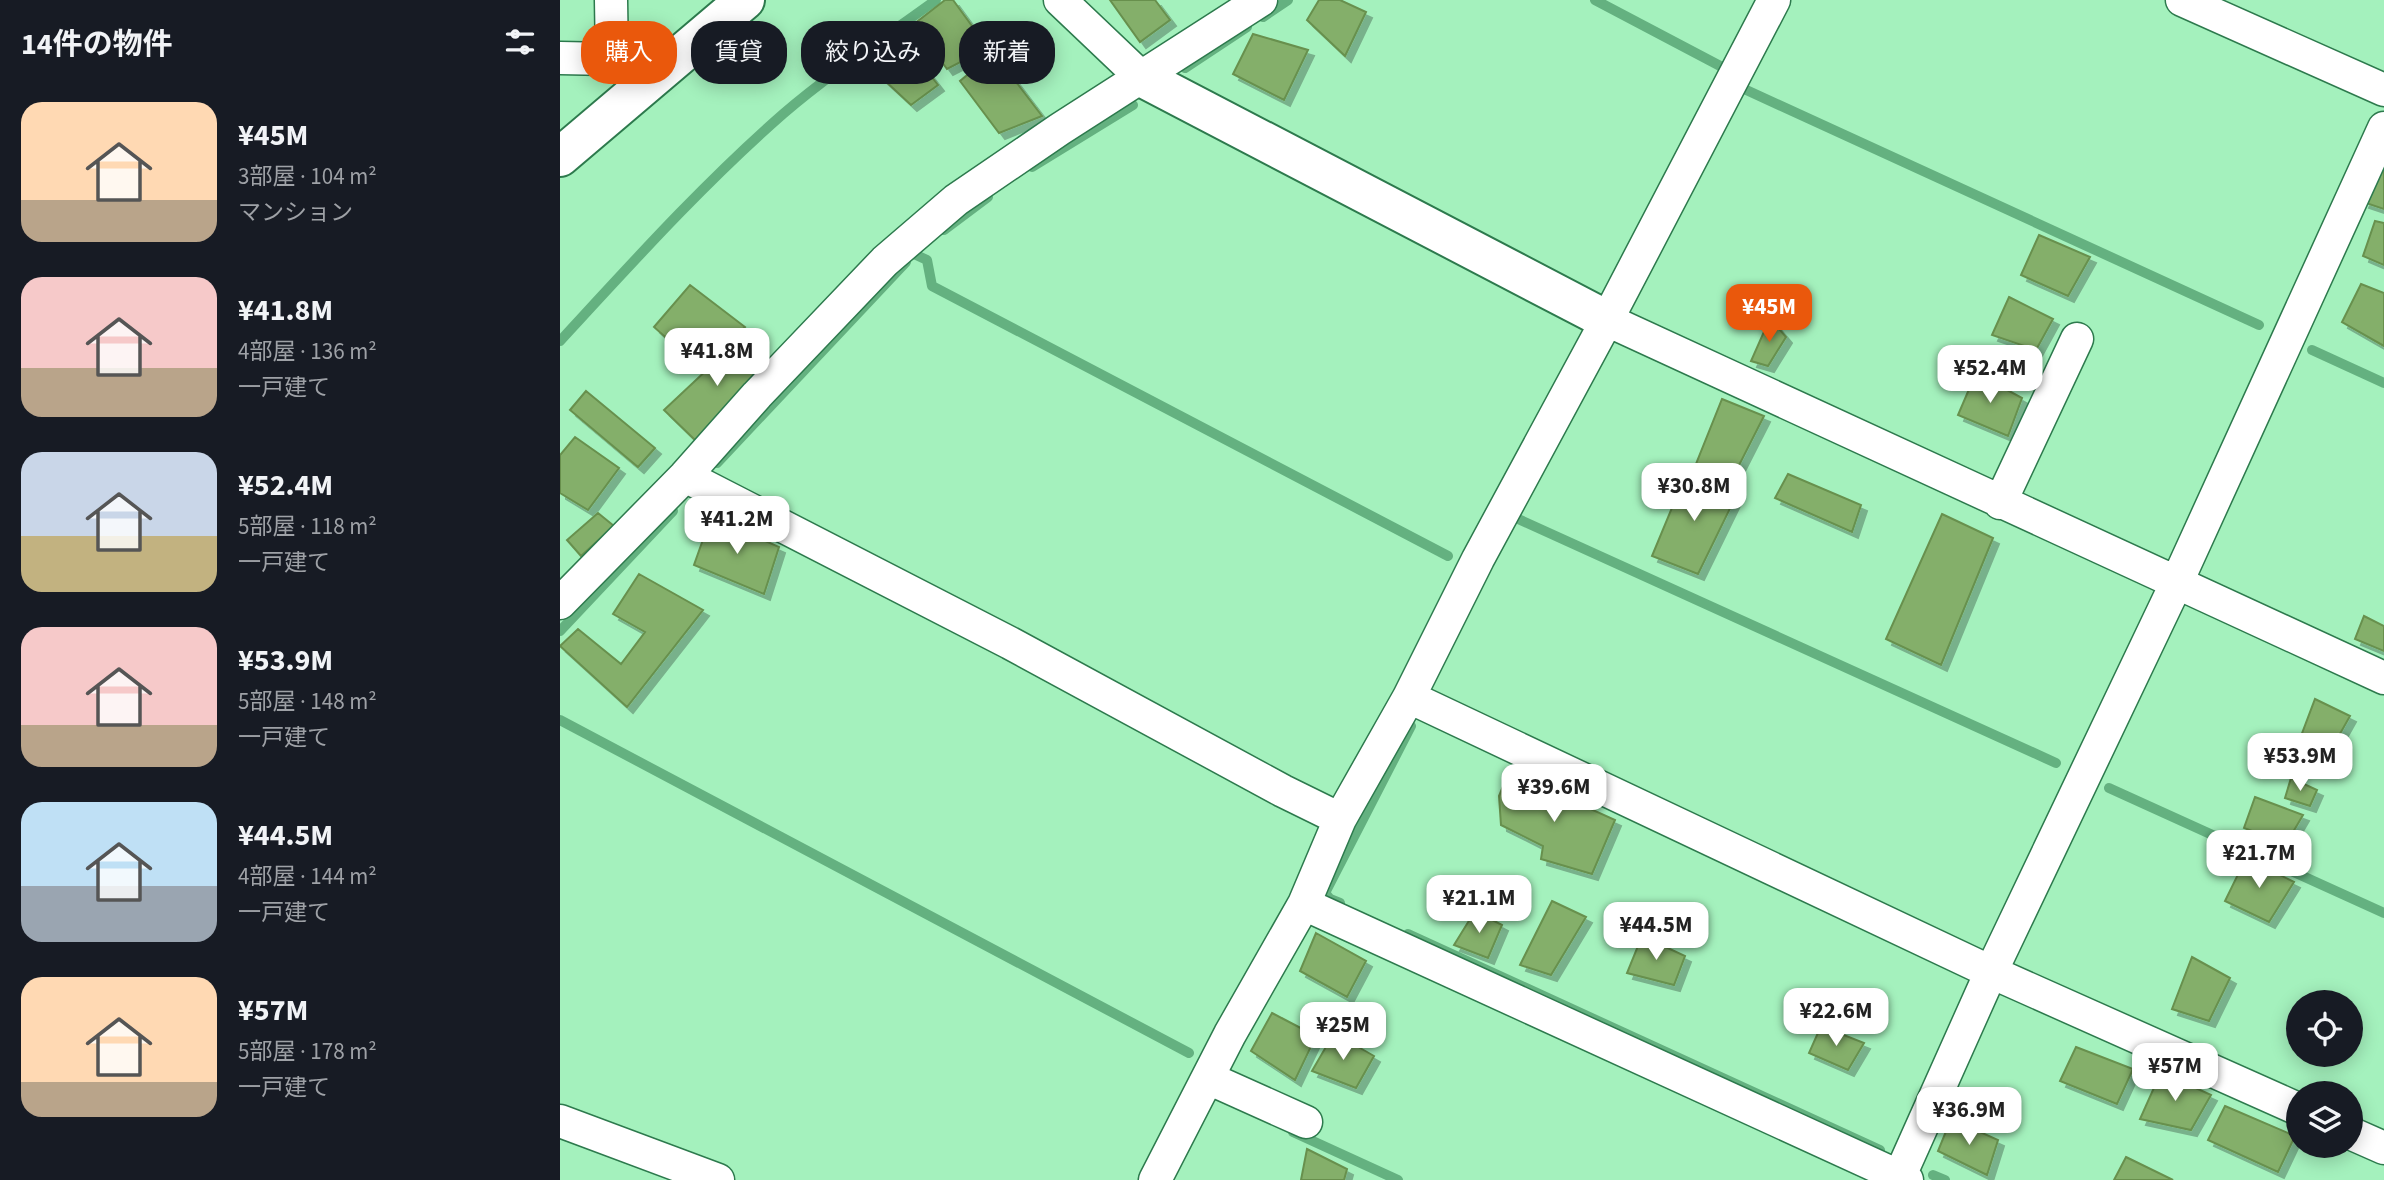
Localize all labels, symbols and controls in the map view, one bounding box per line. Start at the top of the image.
chip: 購入 [581,21,677,84]
chip: 賃貸 [691,21,787,84]
chip: 絞り込み [801,21,945,84]
chip: 新着 [959,21,1055,84]
text: 14件の物件 [21,23,173,66]
icon: filters [501,23,539,61]
text: ¥45M [238,114,308,157]
icon: home [77,130,161,214]
text: 3部屋 · 104 m² [238,160,377,193]
text: マンション [238,196,353,229]
pin: ¥45M [1728,284,1810,344]
text: ¥41.8M [238,289,333,332]
text: ¥45M [1742,290,1796,323]
icon: home [77,305,161,389]
pin: ¥41.8M [660,328,774,388]
text: ¥41.8M [680,334,754,367]
text: 4部屋 · 136 m² [238,335,377,368]
pin: ¥52.4M [1933,346,2047,405]
text: ¥52.4M [1953,351,2027,384]
text: 一戸建て [238,371,330,404]
pin: ¥30.8M [1637,463,1751,523]
text: ¥52.4M [238,464,333,507]
text: ¥30.8M [1657,469,1731,502]
icon: home [77,480,161,564]
pin: ¥41.2M [680,496,794,556]
text: ¥41.2M [700,502,774,535]
text: 5部屋 · 118 m² [238,510,377,543]
text: 一戸建て [238,546,330,579]
text: ¥53.9M [238,639,333,682]
icon: home [77,655,161,739]
text: 5部屋 · 148 m² [238,685,377,718]
text: 一戸建て [238,721,330,754]
pin: ¥53.9M [2243,734,2357,793]
text: ¥53.9M [2263,739,2337,772]
pin: ¥39.6M [1497,764,1611,824]
text: ¥39.6M [1517,770,1591,803]
text: ¥44.5M [238,814,333,857]
icon: home [77,830,161,914]
pin: ¥21.7M [2202,830,2316,890]
text: ¥21.7M [2222,836,2296,869]
text: 4部屋 · 144 m² [238,860,377,893]
pin: ¥21.1M [1422,876,1536,935]
text: ¥21.1M [1442,881,1516,914]
text: 一戸建て [238,896,330,929]
pin: ¥44.5M [1599,902,1713,962]
text: ¥44.5M [1619,908,1693,941]
pin: ¥22.6M [1779,988,1893,1048]
text: ¥57M [238,989,308,1032]
map controls [2286,990,2363,1158]
button: locate [2286,990,2363,1067]
text: ¥22.6M [1799,994,1873,1027]
pin: ¥25M [1302,1002,1384,1062]
icon: home [77,1005,161,1089]
text: ¥25M [1316,1008,1370,1041]
text: 5部屋 · 178 m² [238,1035,377,1068]
pin: ¥57M [2134,1044,2216,1103]
text: ¥57M [2148,1049,2202,1082]
text: 一戸建て [238,1071,330,1104]
button: layers [2286,1081,2363,1158]
pin: ¥36.9M [1912,1088,2026,1147]
text: ¥36.9M [1932,1093,2006,1126]

